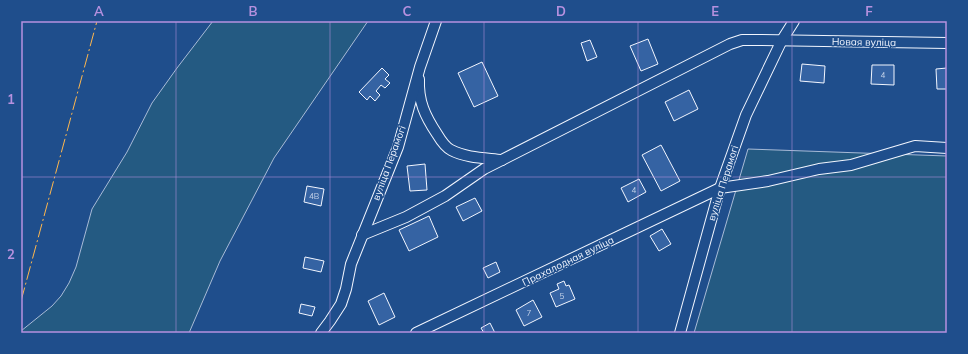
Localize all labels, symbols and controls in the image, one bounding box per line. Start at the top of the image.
text: A [94,3,104,19]
text: B [249,3,258,19]
text: C [403,3,412,19]
text: D [556,3,566,19]
text: E [711,3,719,19]
text: F [865,3,873,19]
street label: Новая вуліца [832,35,896,49]
house number: 4 [881,70,886,80]
text: 1 [7,91,15,107]
street label: вуліца Перамогі [369,124,409,202]
street label: вуліца Перамогі [705,144,741,222]
house number: 4 [632,185,637,195]
house number: 4В [309,191,319,201]
street label: Прахалодная вуліца [520,233,616,289]
text: 2 [7,246,15,262]
house number: 5 [560,291,565,301]
house number: 7 [527,308,532,318]

